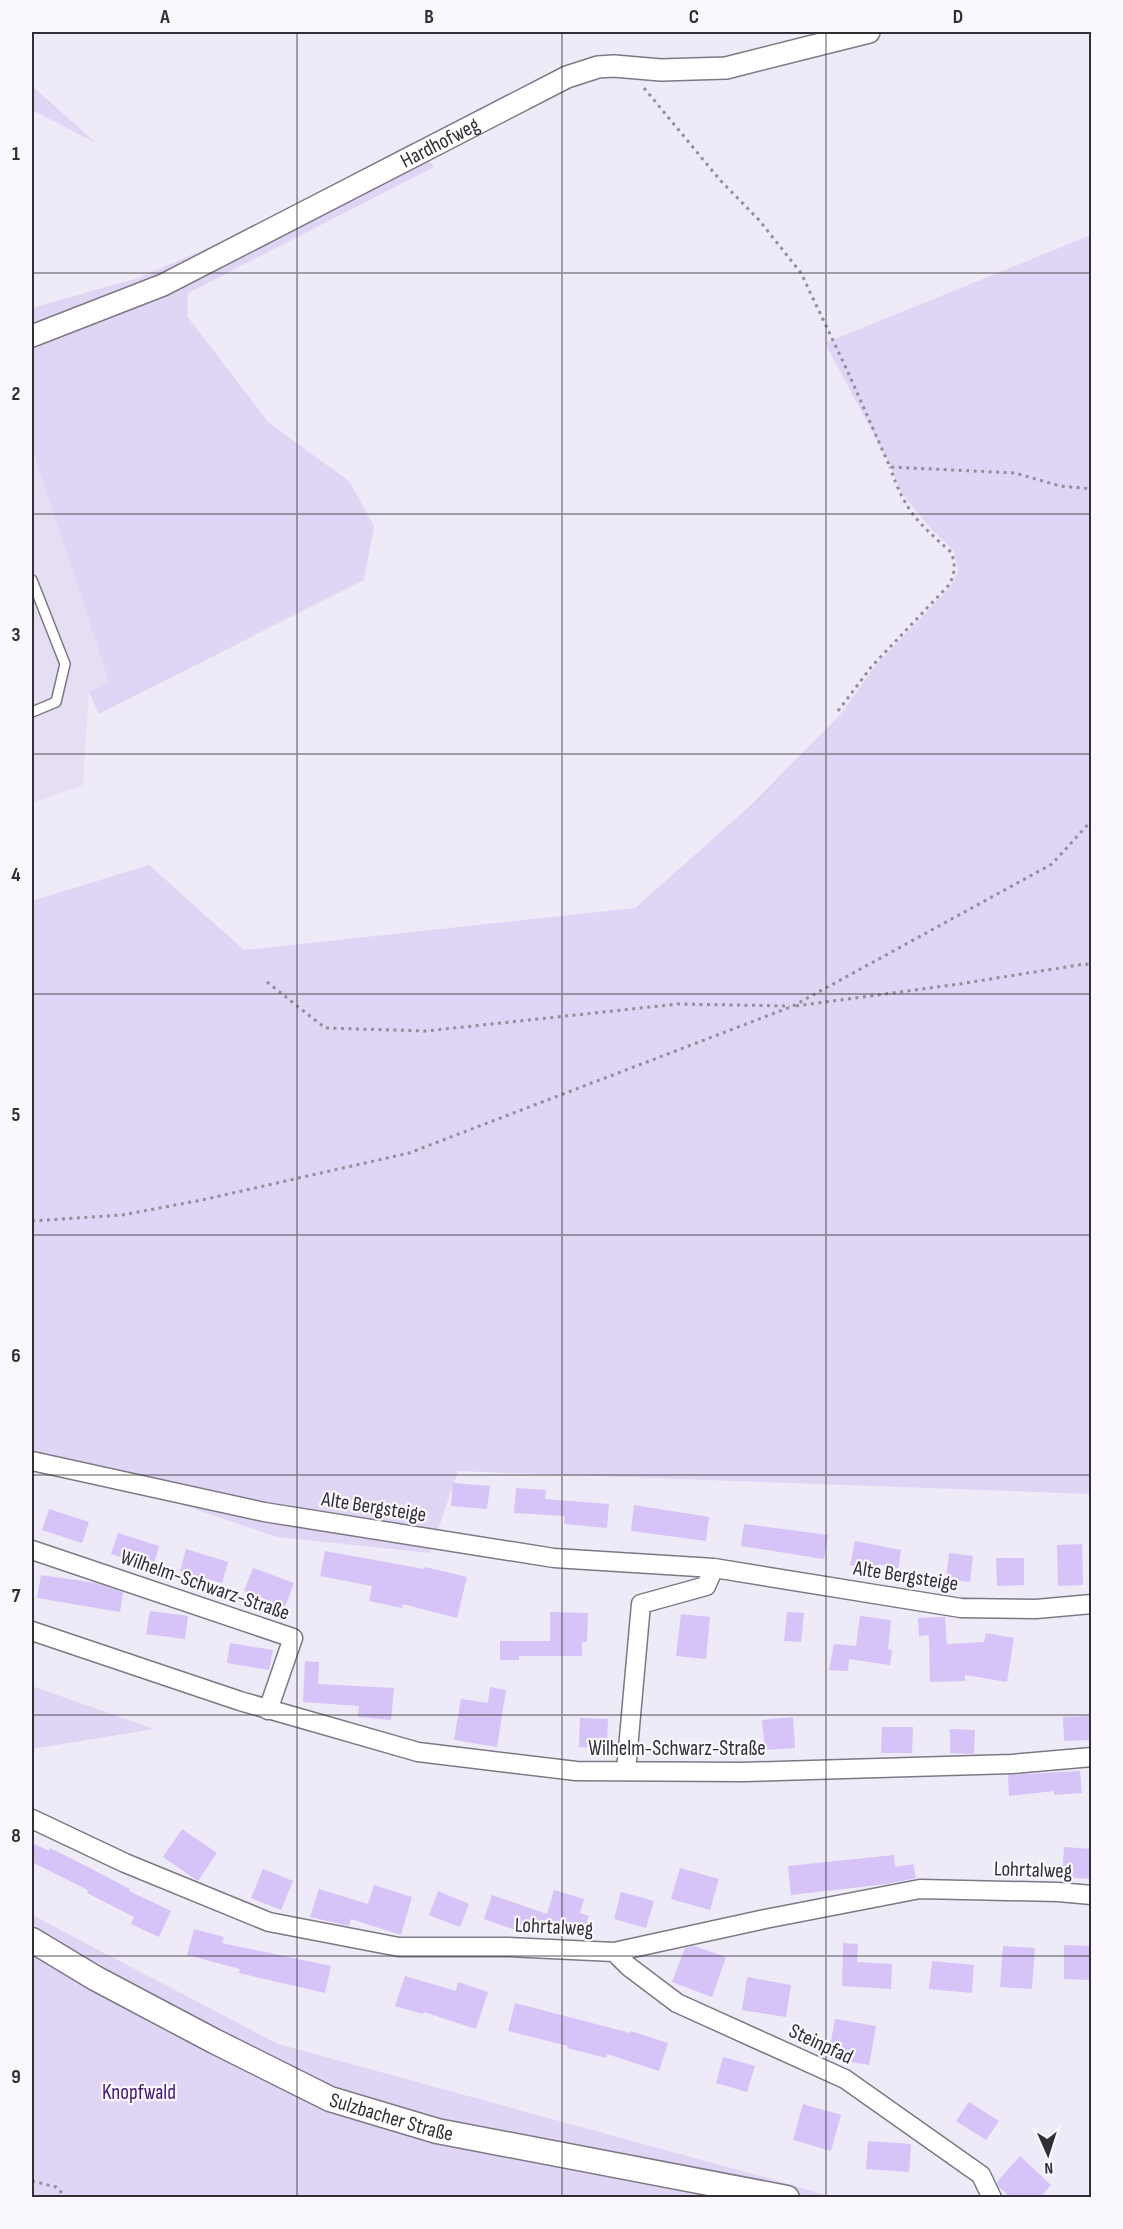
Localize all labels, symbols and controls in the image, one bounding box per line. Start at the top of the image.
text: A [159,5,170,29]
text: B [424,5,434,29]
text: C [689,5,699,29]
text: D [953,5,963,29]
street label: Hardhofweg [396,112,484,173]
text: 1 [12,142,20,166]
text: 2 [12,382,20,406]
text: 3 [12,623,21,647]
text: 4 [11,863,21,887]
text: 5 [12,1103,21,1127]
text: 6 [11,1344,21,1368]
street label: Alte Bergsteige [319,1486,428,1528]
street label: Wilhelm-Schwarz-Straße [117,1544,293,1626]
street label: Alte Bergsteige [851,1555,960,1597]
text: 7 [12,1584,21,1608]
street label: Wilhelm-Schwarz-Straße [588,1736,766,1761]
text: 8 [11,1824,21,1848]
street label: Lohrtalweg [993,1856,1073,1884]
street label: Lohrtalweg [514,1912,594,1942]
street label: Steinpfad [785,2018,857,2070]
text: 9 [11,2065,21,2089]
park label: Knopfwald [102,2080,176,2105]
street label: Sulzbacher Straße [327,2087,455,2146]
north arrow [1018,2124,1078,2184]
text: N [1044,2158,1053,2177]

